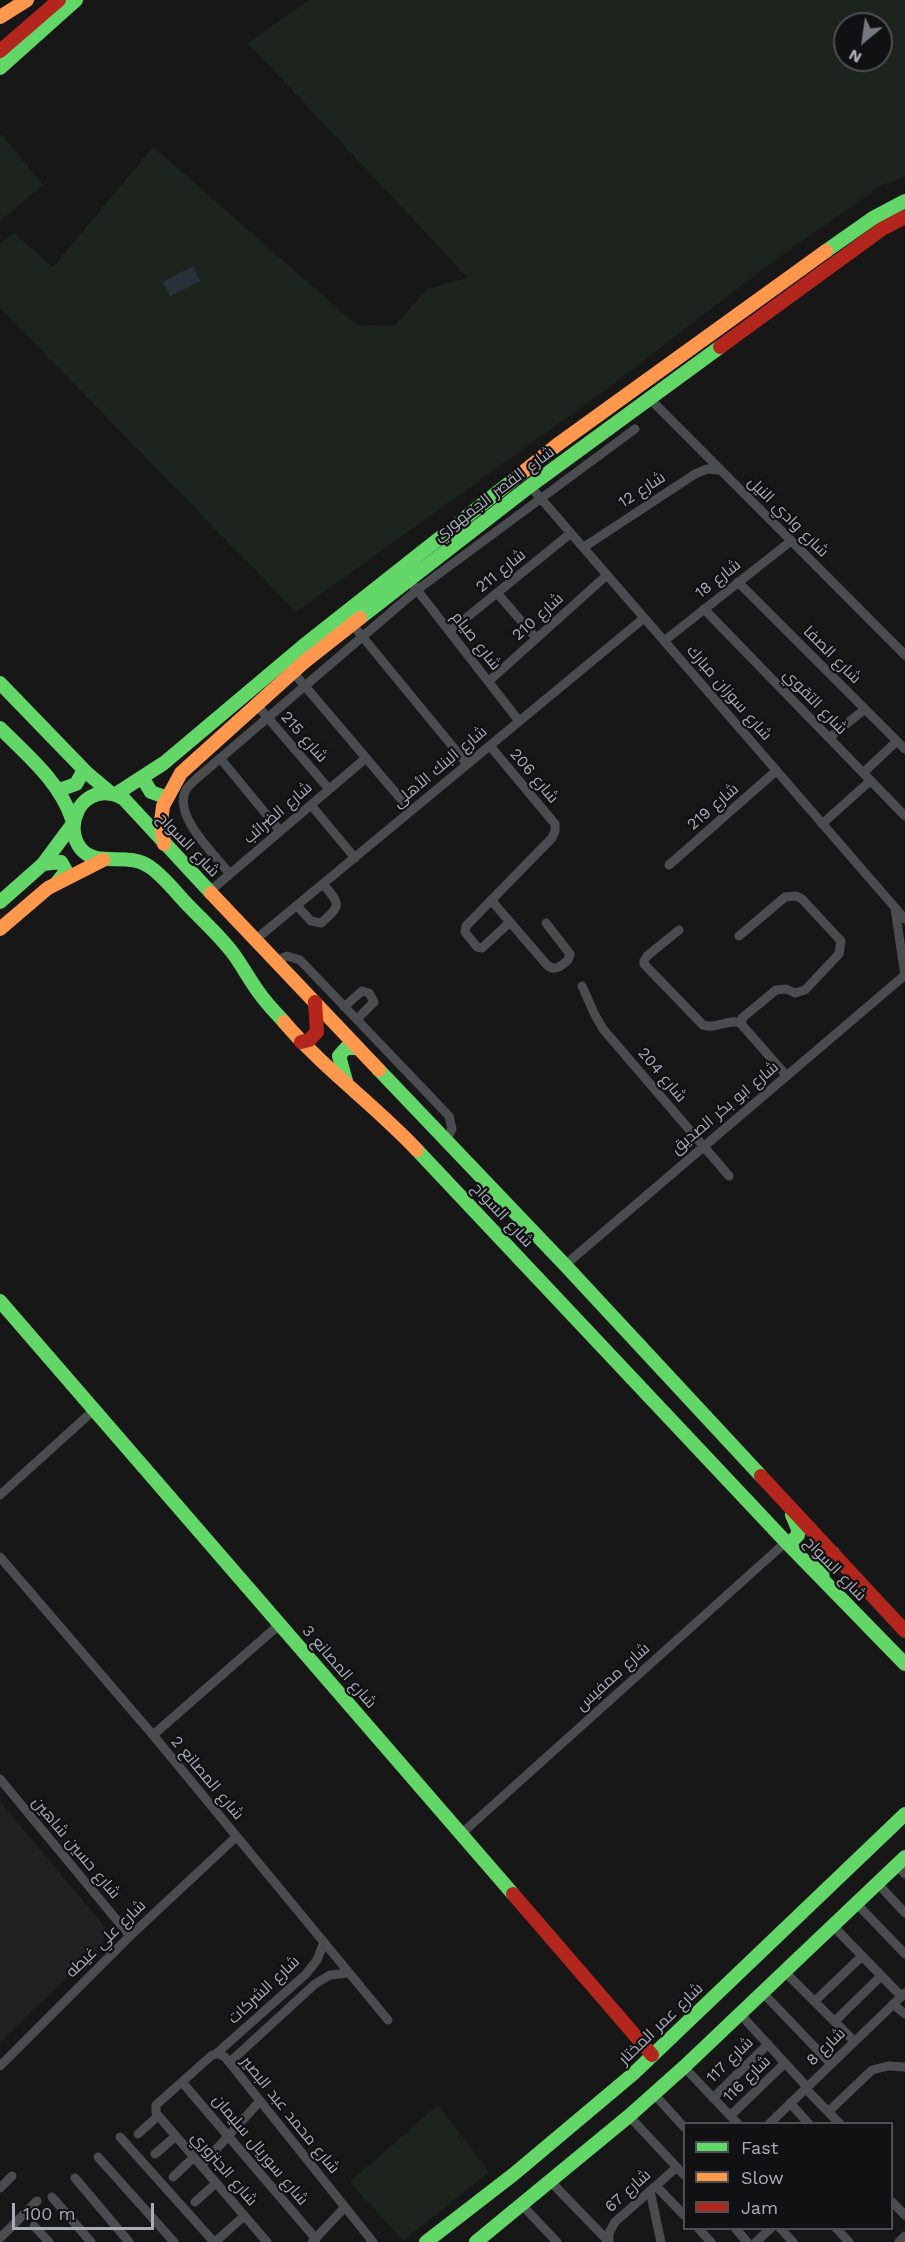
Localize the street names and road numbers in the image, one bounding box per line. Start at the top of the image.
street label: شارع القصر الجمهوري [430,442,558,546]
street label: شارع 12 [615,468,669,512]
street label: شارع وادي النيل [744,473,832,561]
street label: شارع 211 [472,545,530,597]
street label: شارع 18 [691,555,745,603]
street label: شارع 210 [509,589,567,645]
street label: شارع صيام [447,608,505,674]
street label: شارع الصفا [799,622,865,688]
street label: شارع سوزان مبارك [682,641,776,745]
street label: شارع التقوي [779,665,851,739]
street label: شارع 215 [277,708,331,766]
street label: شارع البنك الأهلى [389,722,491,812]
street label: شارع 206 [506,745,562,807]
street label: شارع الضرائب [240,778,316,848]
street label: شارع 219 [683,779,743,835]
street label: شارع السواح [153,809,223,881]
street label: شارع 204 [634,1044,690,1106]
street label: شارع ابو بكر الصديق [667,1057,783,1159]
street label: شارع السواح [467,1179,537,1251]
street label: شارع السواح [800,1533,870,1605]
street label: شارع المصانع 3 [298,1622,380,1712]
street label: شارع ممفيس [572,1639,654,1715]
street label: شارع المصانع 2 [166,1732,248,1824]
street label: شارع حسين شاهين [28,1793,124,1903]
street label: شارع علي غيطه [62,1896,150,1982]
street label: شارع الشركات [224,1952,304,2028]
street label: شارع عمر المختار [615,1979,707,2069]
street label: شارع 8 [803,2024,849,2070]
street label: شارع 117 [703,2033,757,2087]
street label: شارع محمد عبد البصير [237,2052,343,2178]
street label: شارع 116 [719,2052,775,2106]
street label: شارع سوريال سليمان [208,2091,312,2209]
street label: شارع الجنزوري [187,2128,261,2210]
street label: شارع 67 [601,2165,655,2217]

